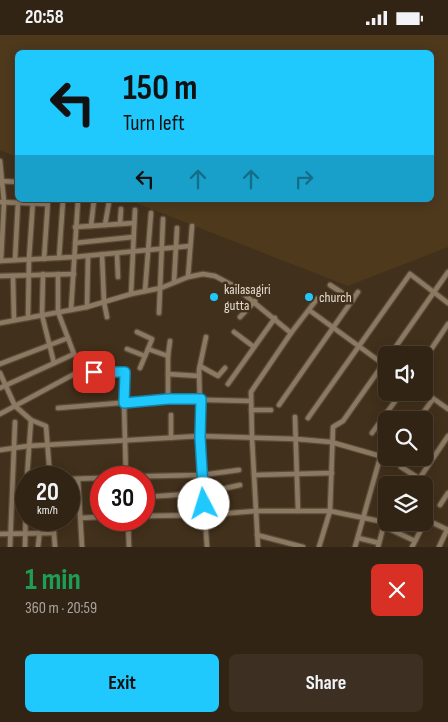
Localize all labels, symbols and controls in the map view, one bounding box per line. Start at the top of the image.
text: 20:58 [25,6,64,29]
text: 150 m [123,67,197,110]
icon: left [40,70,105,135]
text: Turn left [123,110,185,137]
icon: left [131,165,159,193]
icon: ahead [184,165,212,193]
icon: ahead [237,165,265,193]
icon: right [290,165,318,193]
place label: kailasagiri gutta [224,281,271,314]
place label: church [319,289,352,306]
marker: kailasagiri gutta [208,291,220,303]
marker: church [303,291,315,303]
map controls [378,346,433,531]
button: sound [378,346,433,401]
pin [73,351,115,393]
icon: arrive [80,358,108,386]
button: search [378,411,433,466]
speed limit sign: 30 [90,466,155,531]
button: layers [378,476,433,531]
text: 20 [36,477,59,508]
position arrow [177,477,229,529]
text: km/h [37,503,58,518]
text: 1 min [25,562,81,598]
button: close [371,564,423,616]
text: 360 m · 20:59 [25,599,97,618]
button: Exit [25,654,219,712]
button: Share [229,654,423,712]

